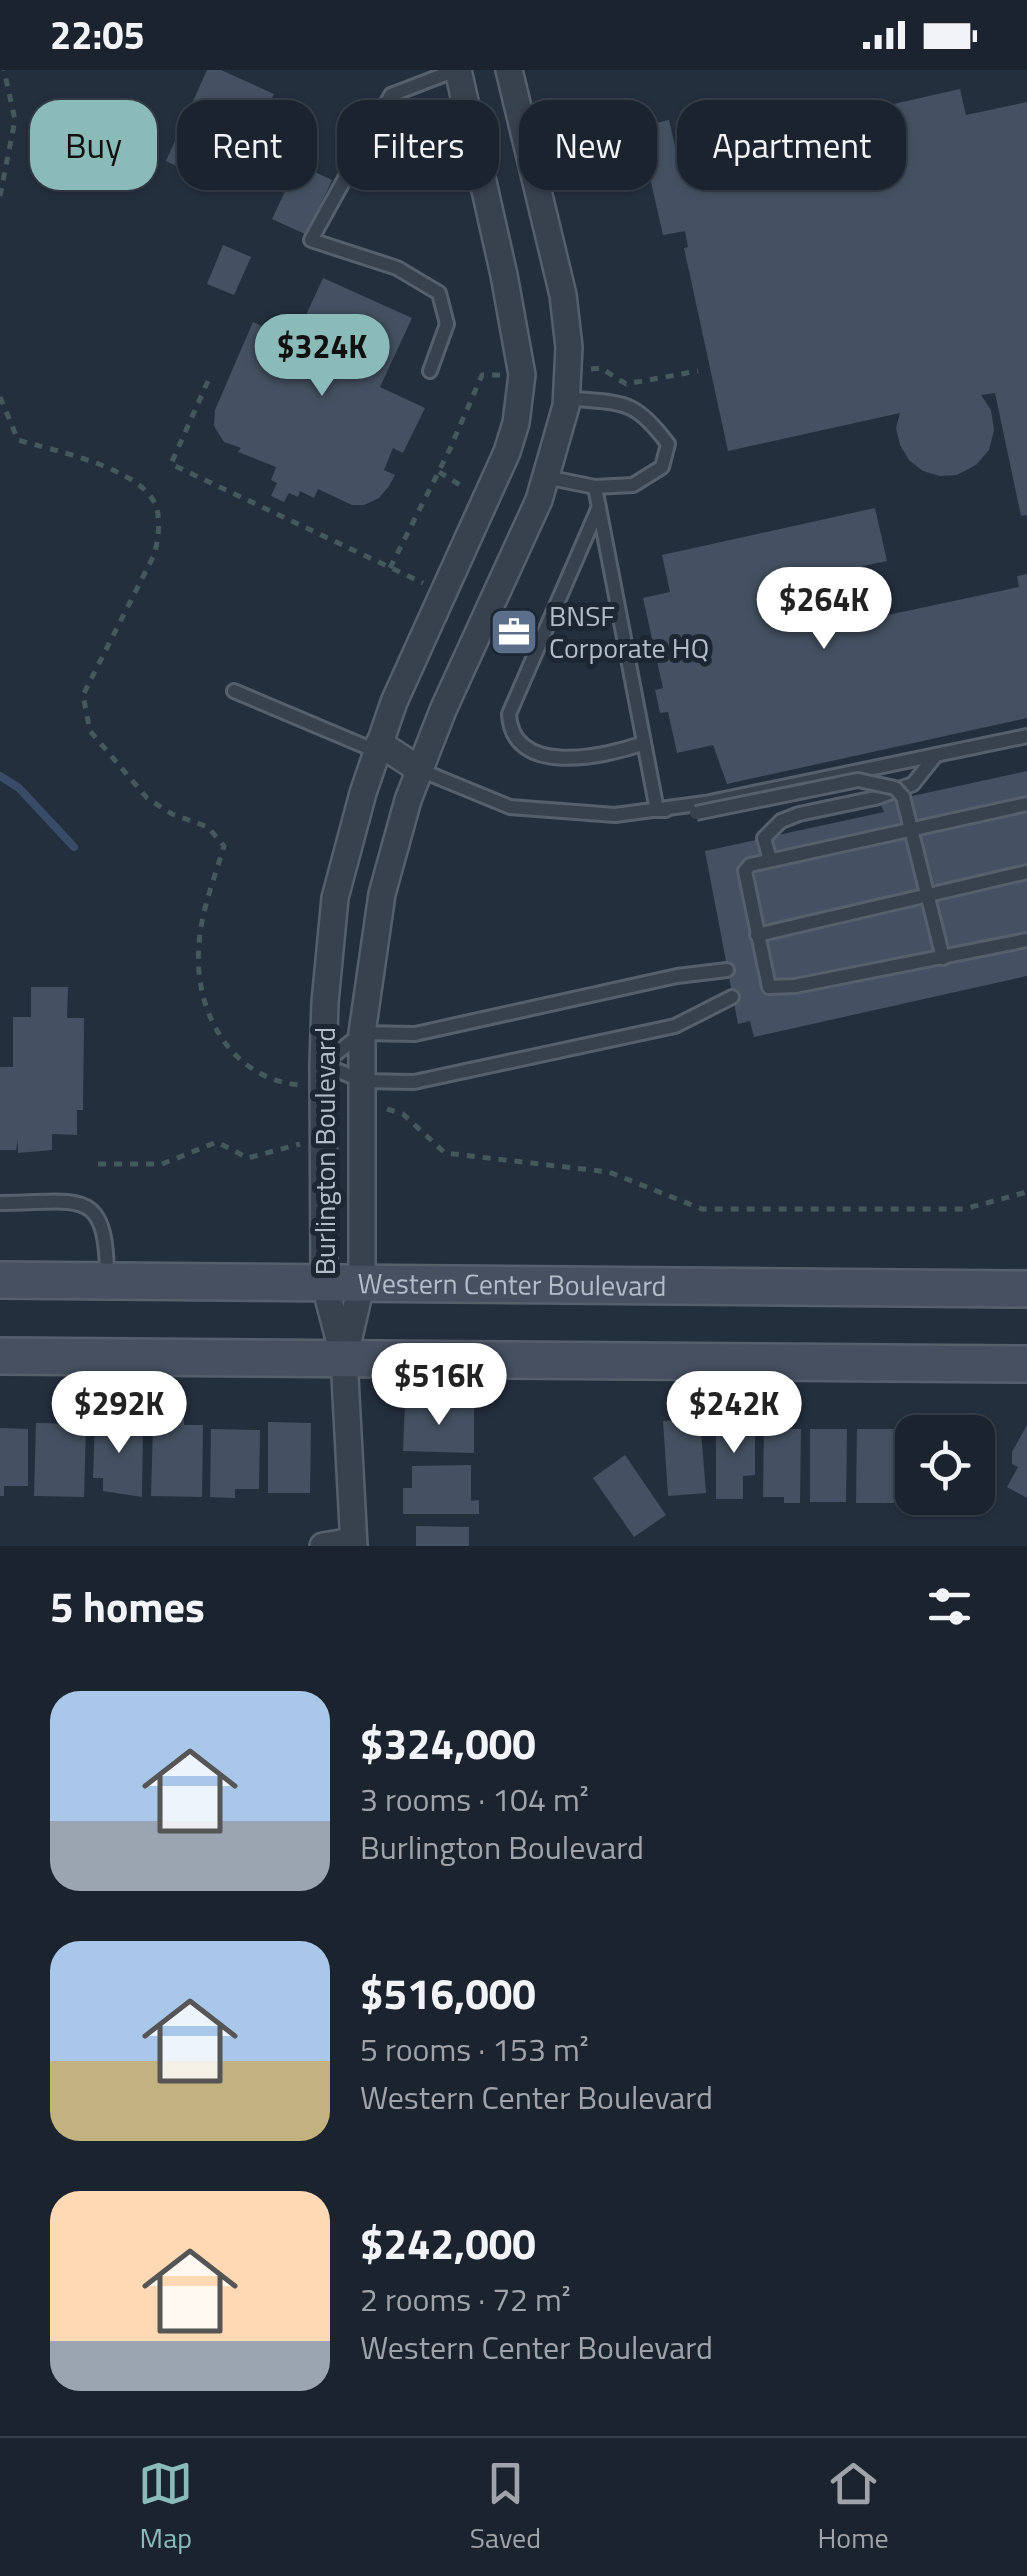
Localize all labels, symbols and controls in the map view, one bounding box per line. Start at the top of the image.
text: 22:05 [50,6,145,64]
chip: Buy [30,100,157,190]
chip: Rent [177,100,317,190]
chip: Filters [337,100,499,190]
chip: New [519,100,657,190]
chip: Apartment [677,100,906,190]
pin: $324K [252,314,392,399]
text: $324K [277,322,367,370]
pin: $264K [754,567,894,652]
text: $264K [779,575,869,623]
place label: BNSF Corporate HQ [549,594,709,669]
office icon: BNSF Corporate HQ [488,606,540,658]
street label: Burlington Boulevard [303,1027,346,1275]
street label: Western Center Boulevard [357,1261,667,1307]
pin: $516K [369,1343,509,1428]
text: $516K [394,1351,484,1399]
pin: $292K [49,1371,189,1456]
pin: $242K [664,1371,804,1456]
text: $292K [74,1379,164,1427]
text: $242K [689,1379,779,1427]
map controls [895,1415,995,1515]
button: locate [895,1415,995,1515]
text: 5 homes [50,1574,205,1638]
icon: filters [922,1579,977,1634]
text: $324,000 [360,1711,536,1775]
icon: home [130,1731,250,1851]
text: 3 rooms · 104 m² [360,1775,589,1823]
text: Burlington Boulevard [360,1823,644,1871]
text: $516,000 [360,1961,536,2025]
icon: home [130,1981,250,2101]
text: 5 rooms · 153 m² [360,2025,589,2073]
text: Western Center Boulevard [360,2073,713,2121]
text: $242,000 [360,2211,536,2275]
icon: home [130,2231,250,2351]
text: 2 rooms · 72 m² [360,2275,571,2323]
text: Western Center Boulevard [360,2323,713,2371]
tab: Map [138,2456,193,2559]
tab: Saved [470,2456,541,2559]
tab: Home [818,2456,889,2559]

